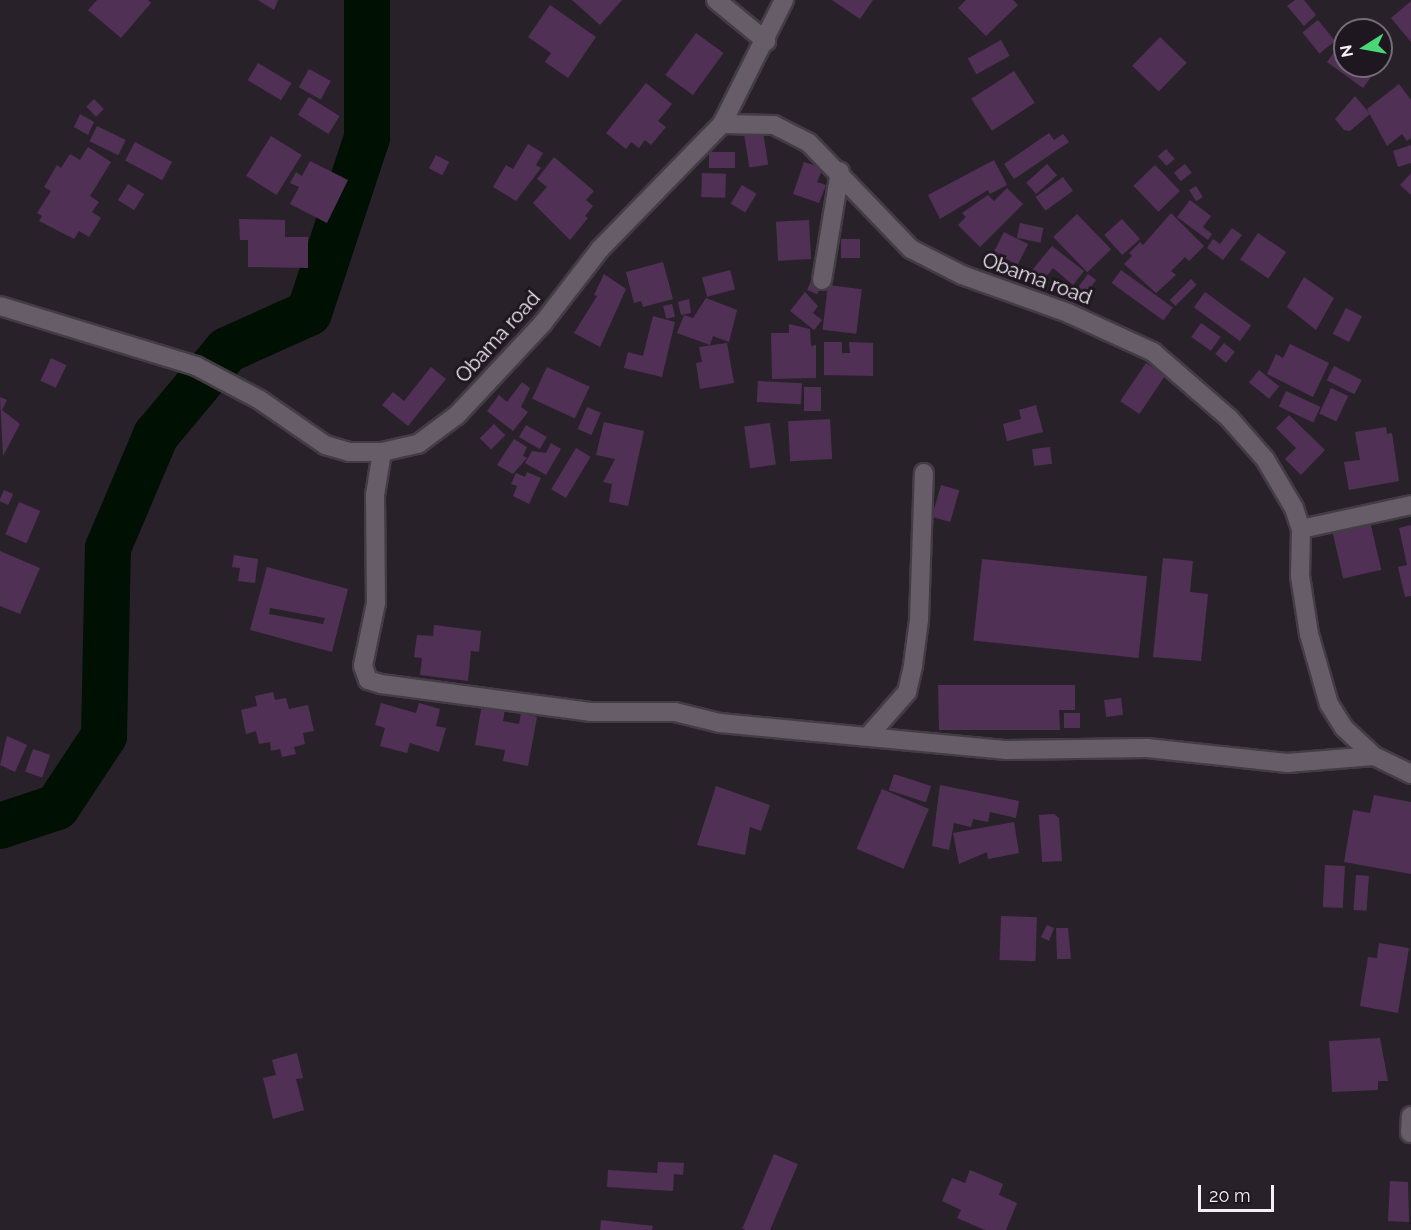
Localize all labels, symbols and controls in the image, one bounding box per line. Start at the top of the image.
north arrow [1333,18,1393,78]
text: N [1336,43,1357,59]
street label: Obama road [979,248,1095,310]
street label: Obama road [451,286,545,388]
scale bar [1201,1173,1278,1211]
text: 20 m [1209,1185,1251,1206]

